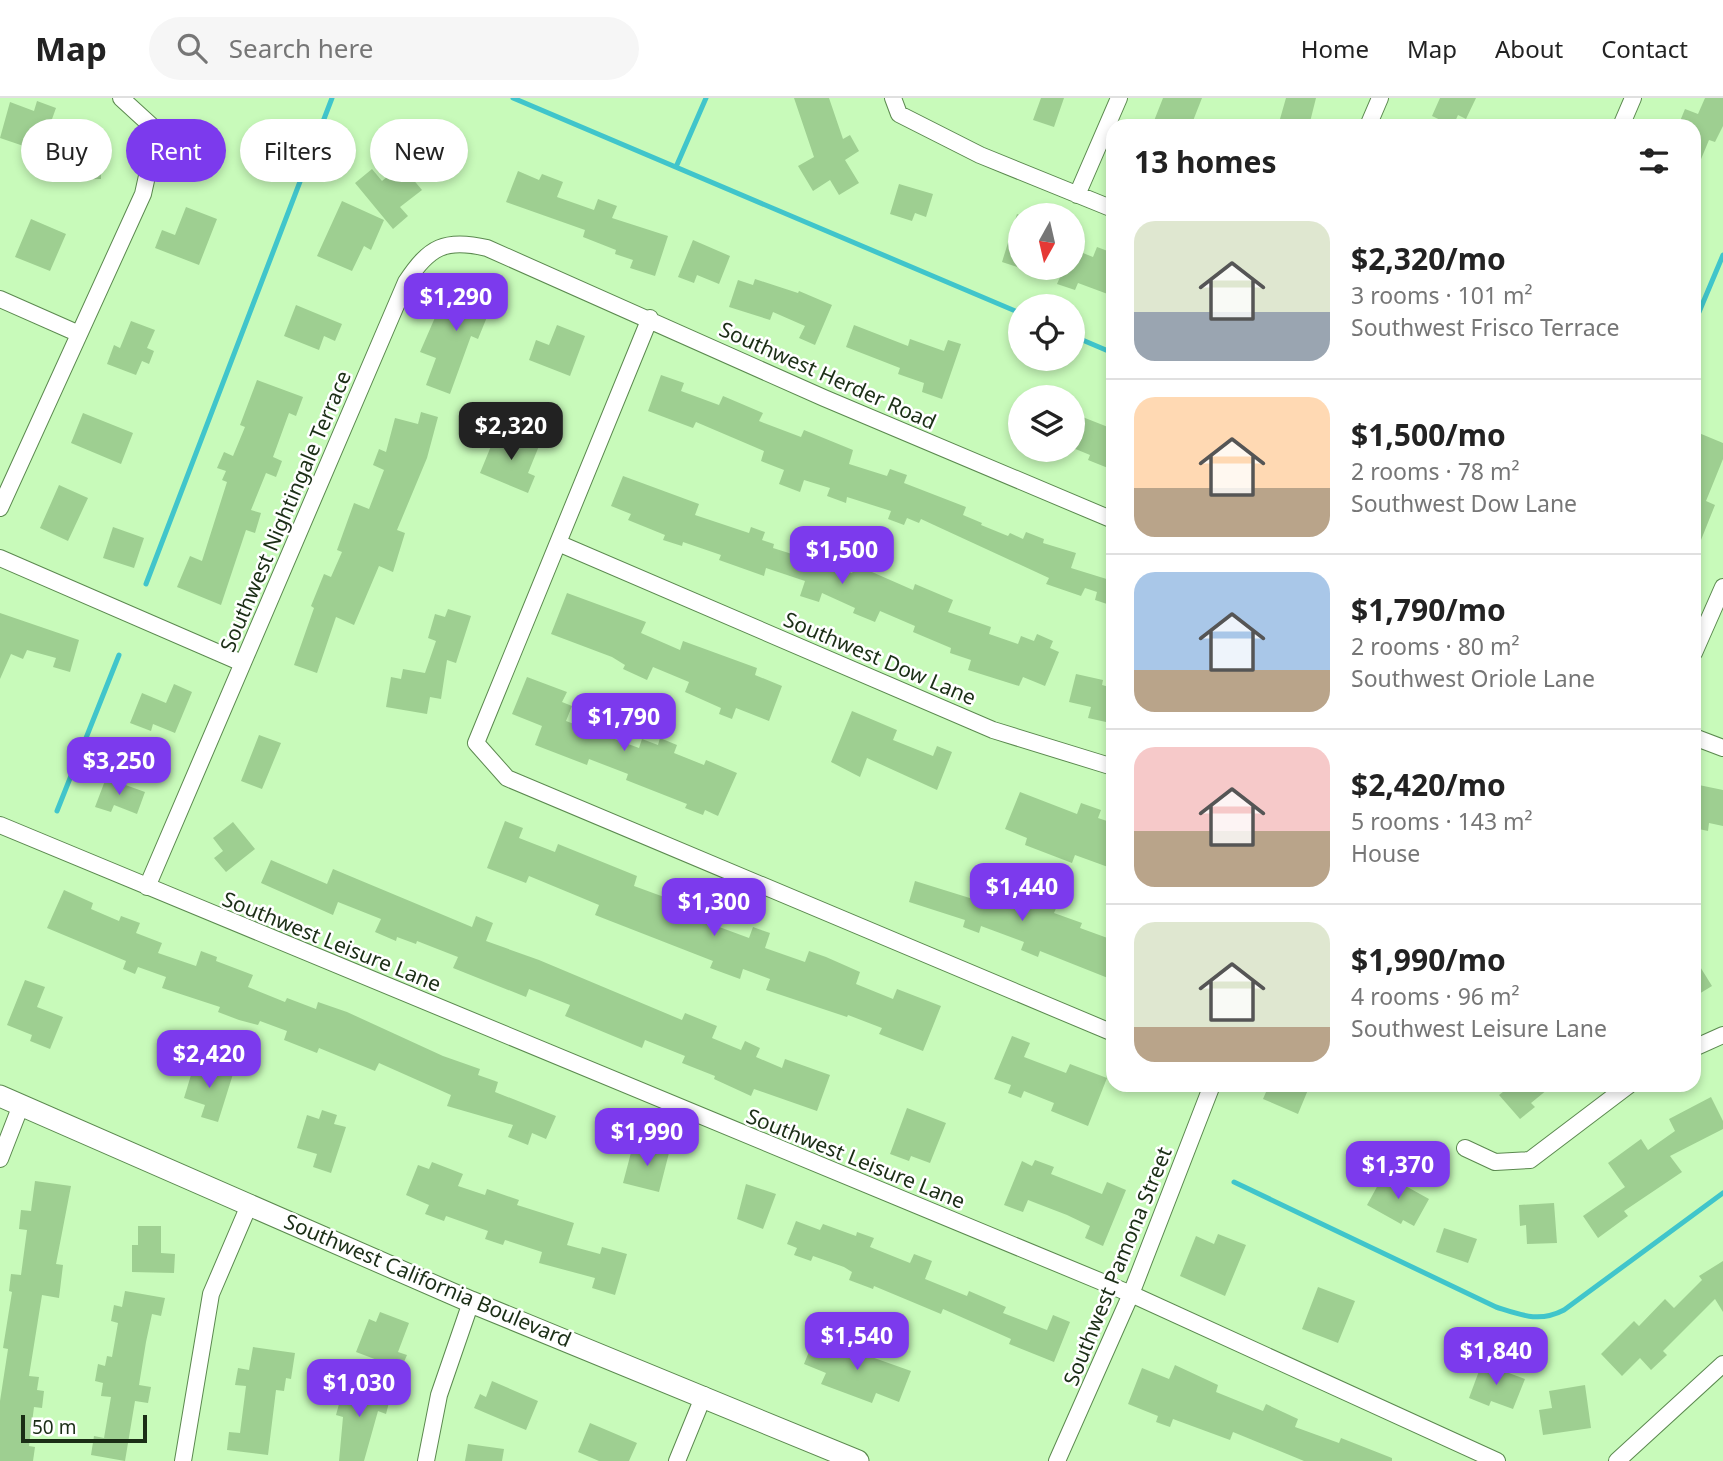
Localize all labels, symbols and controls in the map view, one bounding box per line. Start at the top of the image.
search box [149,17,639,80]
text: Map [35,26,107,71]
icon: search [173,29,211,67]
text: Search here [229,30,373,66]
text: Home [1301,32,1369,65]
text: Map [1407,32,1457,65]
text: About [1495,32,1563,65]
text: Contact [1601,32,1688,65]
chip: Buy [21,119,112,182]
chip: Rent [126,119,226,182]
chip: Filters [240,119,356,182]
chip: New [370,119,468,182]
text: 13 homes [1134,141,1277,182]
icon: filters [1635,142,1673,180]
north arrow [1008,203,1085,280]
map controls [1008,203,1085,462]
text: $2,320/mo [1351,238,1506,279]
icon: home [1190,249,1274,333]
pin: $1,290 [399,274,513,333]
text: 3 rooms · 101 m² [1351,279,1533,311]
text: $1,290 [420,280,492,312]
button: locate [1008,294,1085,371]
text: Southwest Frisco Terrace [1351,311,1620,343]
street label: Southwest Herder Road [715,315,941,435]
street label: Southwest Nightingale Terrace [213,366,357,656]
button: layers [1008,385,1085,462]
pin: $2,320 [454,402,568,462]
text: $2,320 [475,409,547,441]
text: $1,500/mo [1351,414,1506,455]
icon: home [1190,425,1274,509]
text: 2 rooms · 78 m² [1351,455,1520,487]
text: Southwest Dow Lane [1351,487,1577,519]
pin: $1,500 [785,526,899,586]
text: $1,500 [806,533,878,565]
text: $1,790/mo [1351,589,1506,630]
icon: home [1190,600,1274,684]
street label: Southwest Dow Lane [780,605,980,711]
text: 2 rooms · 80 m² [1351,630,1520,662]
text: Southwest Oriole Lane [1351,662,1595,694]
pin: $1,790 [567,694,681,753]
text: $1,790 [588,700,660,732]
pin: $3,250 [62,738,176,797]
text: $3,250 [83,744,155,776]
text: $2,420/mo [1351,764,1506,805]
icon: home [1190,775,1274,859]
text: 5 rooms · 143 m² [1351,805,1533,837]
text: House [1351,837,1420,869]
pin: $1,440 [965,864,1079,923]
text: $1,440 [986,870,1058,902]
pin: $1,300 [657,878,771,938]
street label: Southwest Leisure Lane [218,884,446,998]
text: $1,300 [678,885,750,917]
text: $1,990/mo [1351,939,1506,980]
icon: home [1190,950,1274,1034]
text: 4 rooms · 96 m² [1351,980,1520,1012]
text: Southwest Leisure Lane [1351,1012,1607,1044]
pin: $2,420 [152,1030,266,1090]
text: $2,420 [173,1037,245,1069]
street label: Southwest Leisure Lane [742,1101,970,1215]
pin: $1,990 [590,1108,704,1168]
text: $1,990 [611,1115,683,1147]
street label: Southwest Pamona Street [1056,1142,1178,1389]
pin: $1,370 [1341,1142,1455,1201]
text: $1,370 [1362,1148,1434,1180]
street label: Southwest California Boulevard [280,1207,576,1353]
pin: $1,540 [800,1312,914,1372]
text: $1,540 [821,1319,893,1351]
pin: $1,840 [1439,1328,1553,1387]
text: $1,840 [1460,1334,1532,1366]
pin: $1,030 [302,1360,416,1419]
text: $1,030 [323,1366,395,1398]
scale bar [21,1412,147,1444]
text: 50 m [32,1414,76,1440]

